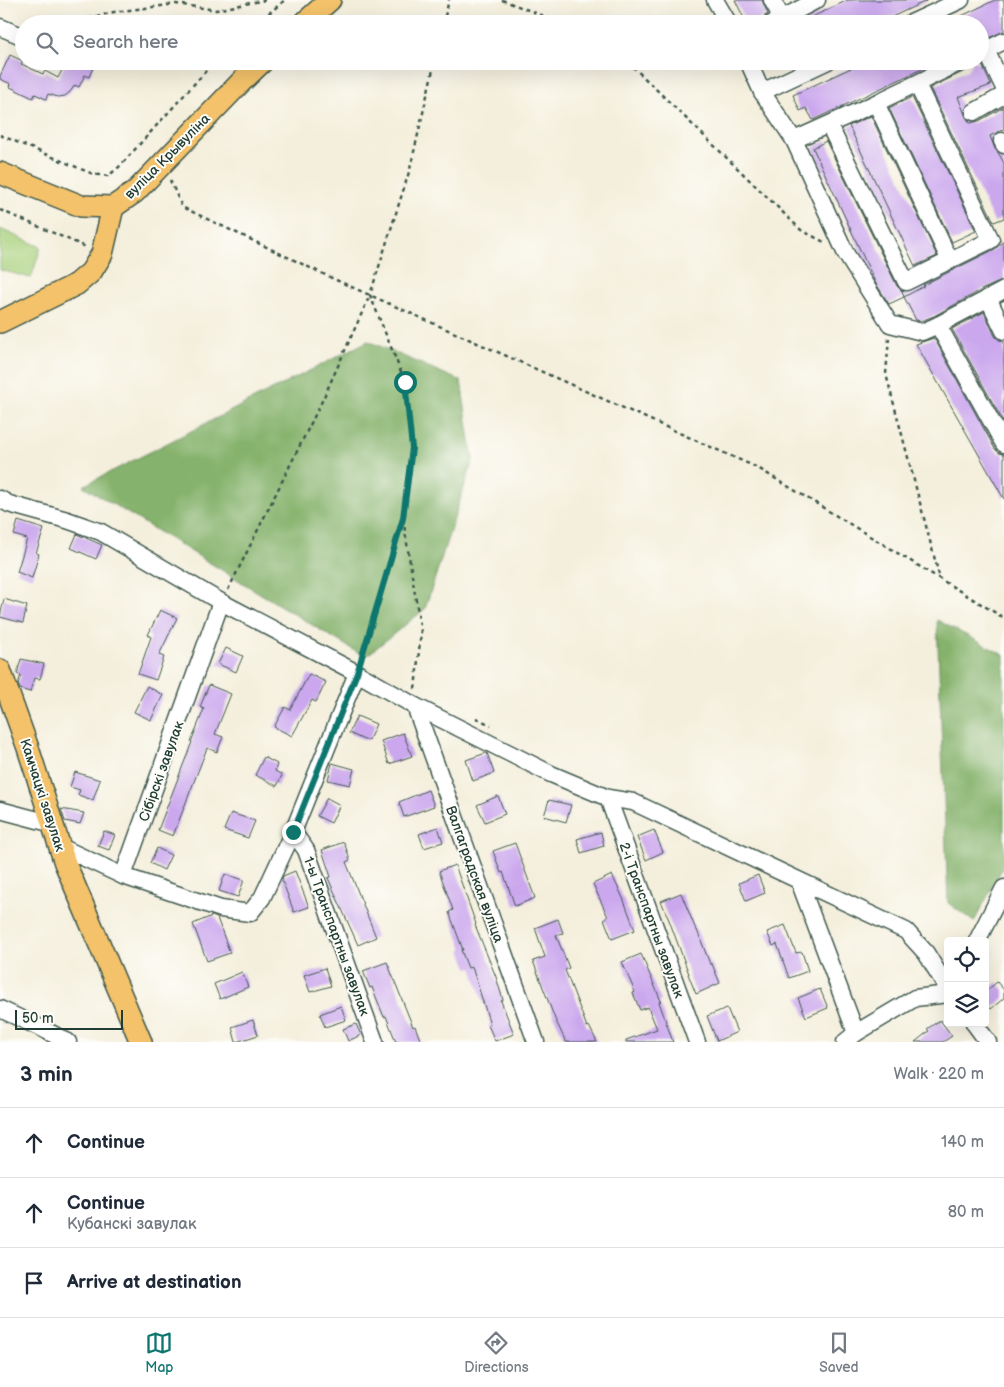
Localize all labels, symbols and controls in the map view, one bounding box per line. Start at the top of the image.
search box [15,15,989,70]
icon: search [33,29,61,57]
text: Search here [73,31,178,54]
street label: вуліца Крывуліна [121,110,214,203]
route start [394,371,417,394]
street label: Сібірскі завулак [135,718,188,824]
street label: Камчацкі завулак [16,737,69,854]
street label: Валгаградская вуліца [442,803,507,946]
route end [282,821,305,844]
street label: 2-і Транспартны завулак [615,840,688,1001]
street label: 1-ы Транспартны завулак [300,854,373,1019]
map controls [944,937,989,1027]
button: locate [944,937,989,982]
button: layers [944,982,989,1027]
scale bar [15,1007,122,1030]
text: 50 m [22,1010,54,1027]
text: 3 min [20,1062,73,1087]
text: Walk · 220 m [894,1065,984,1084]
icon: ahead [20,1129,48,1157]
text: Continue [67,1131,145,1154]
text: 140 m [941,1133,984,1152]
text: Continue [67,1192,145,1215]
icon: ahead [20,1199,48,1227]
text: 80 m [948,1203,984,1222]
text: Кубанскі завулак [67,1215,197,1234]
icon: arrive [20,1269,48,1297]
text: Arrive at destination [67,1271,242,1294]
tab: Map [145,1329,174,1376]
tab: Directions [464,1329,529,1376]
tab: Saved [819,1329,859,1376]

